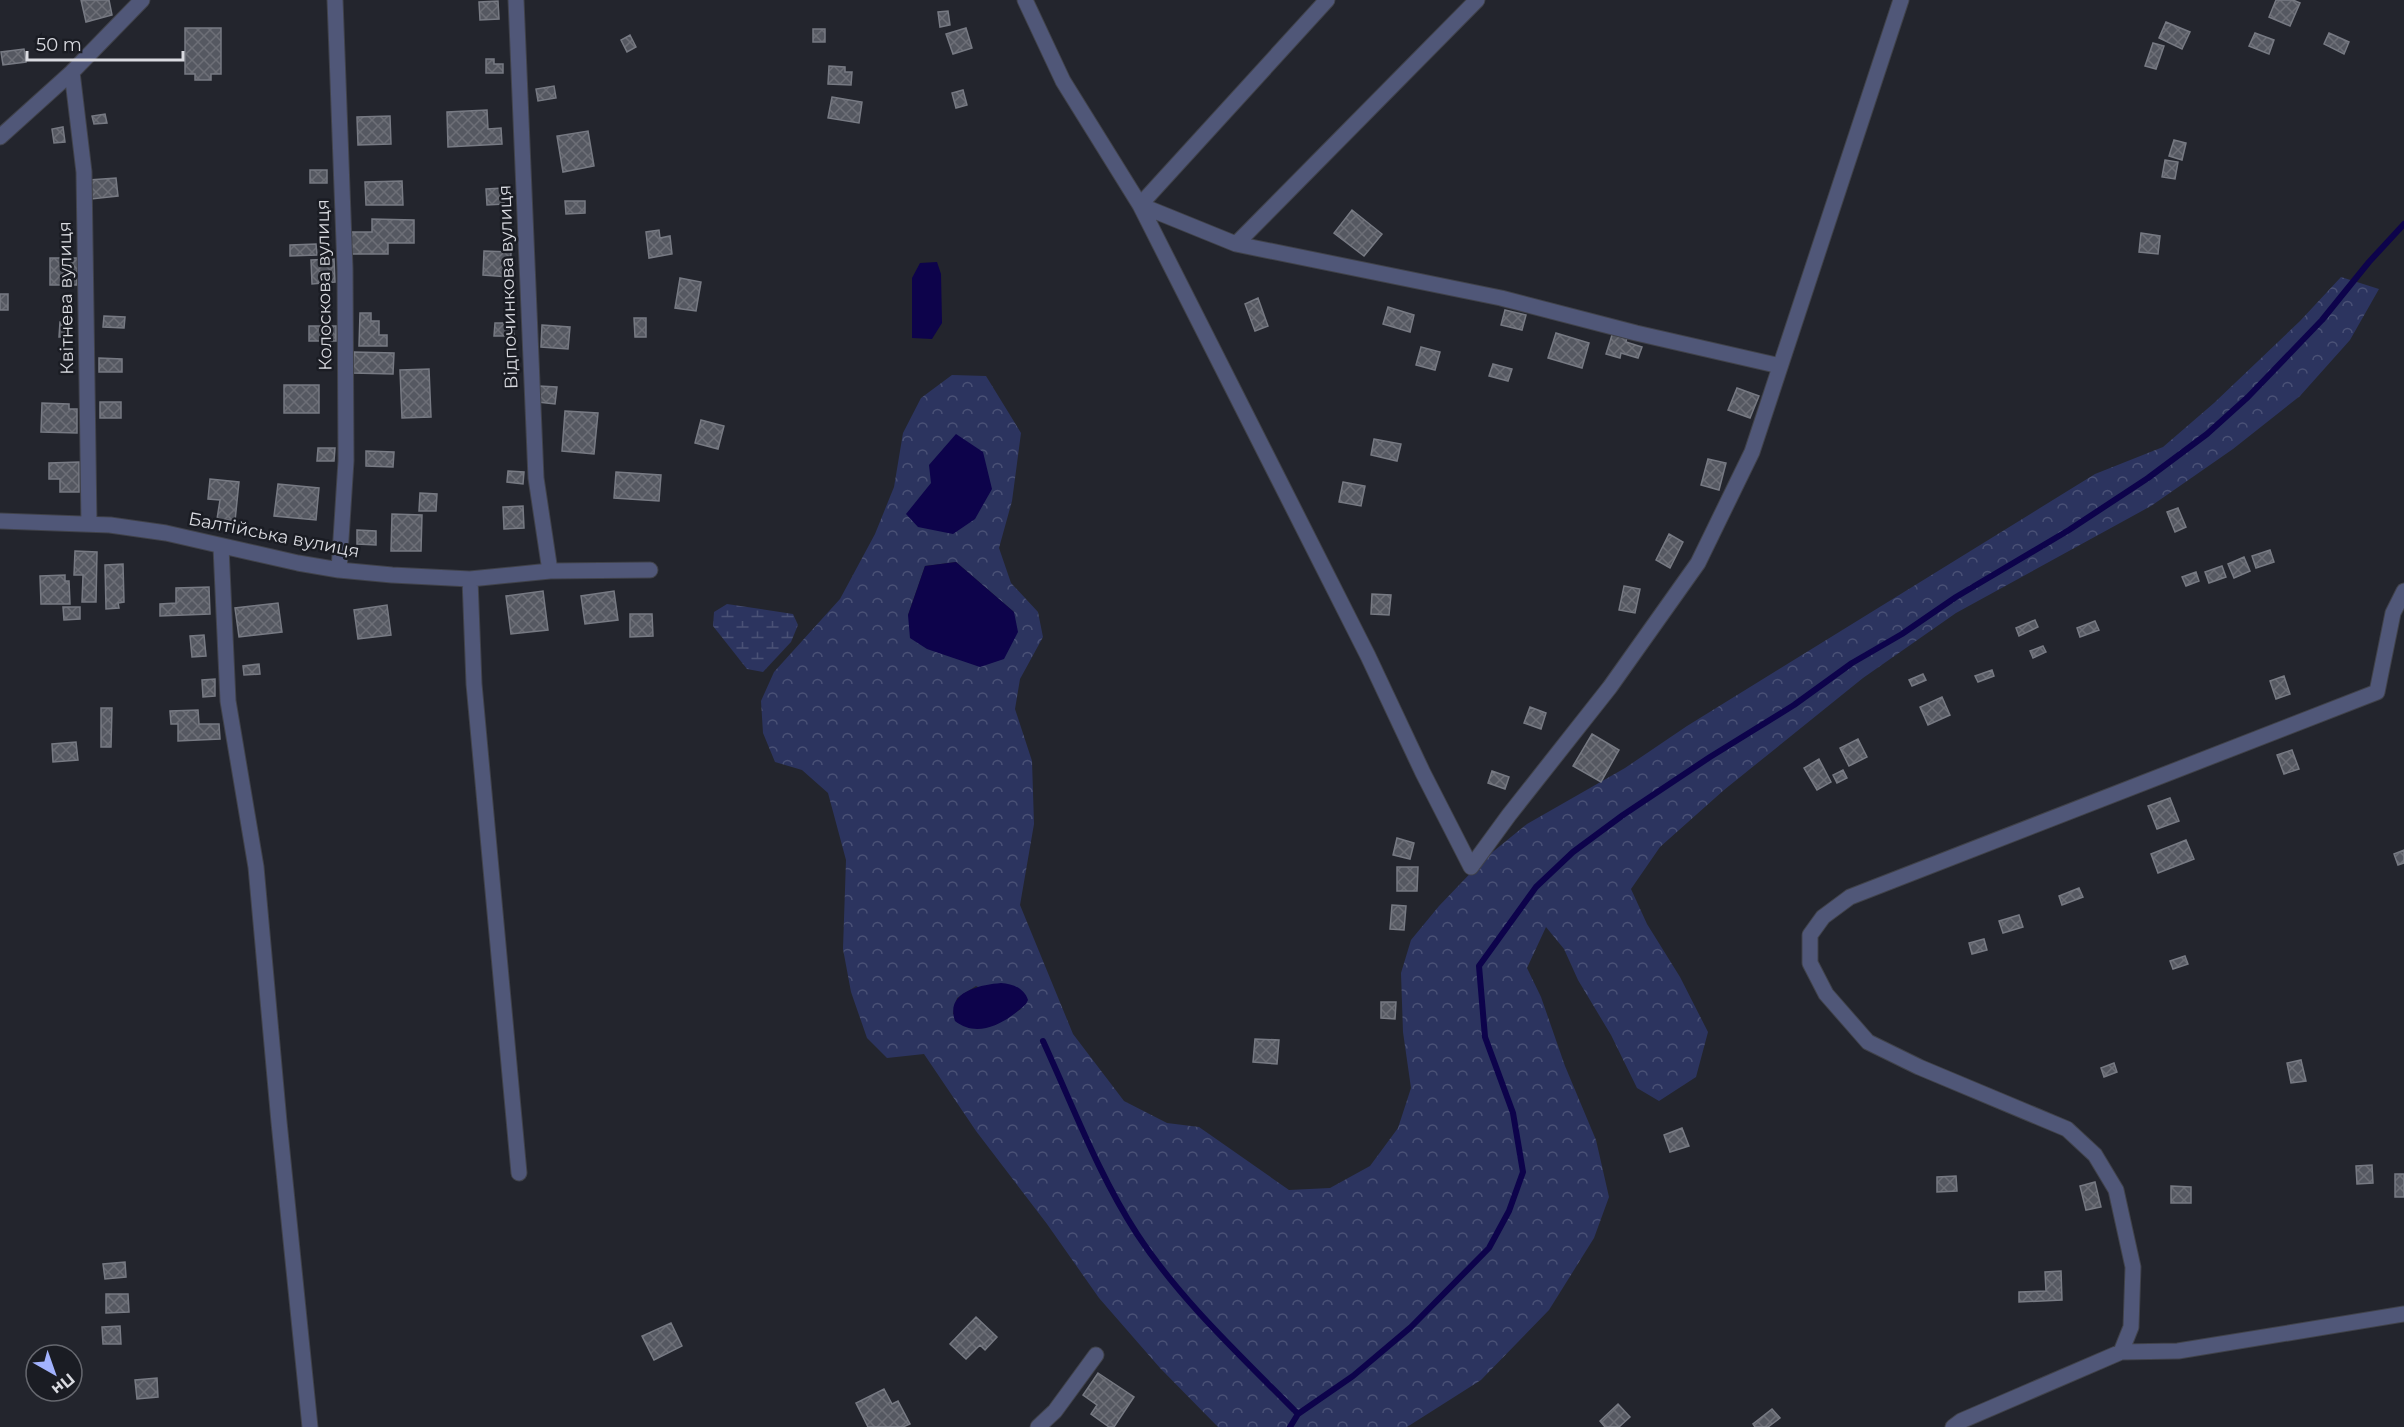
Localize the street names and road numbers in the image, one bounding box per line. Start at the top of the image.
street label: Відпочинкова вулиця [493,185,523,389]
street label: Колоскова вулиця [312,199,336,371]
street label: Квітнева вулиця [54,221,78,375]
street label: Балтійська вулиця [186,508,362,562]

